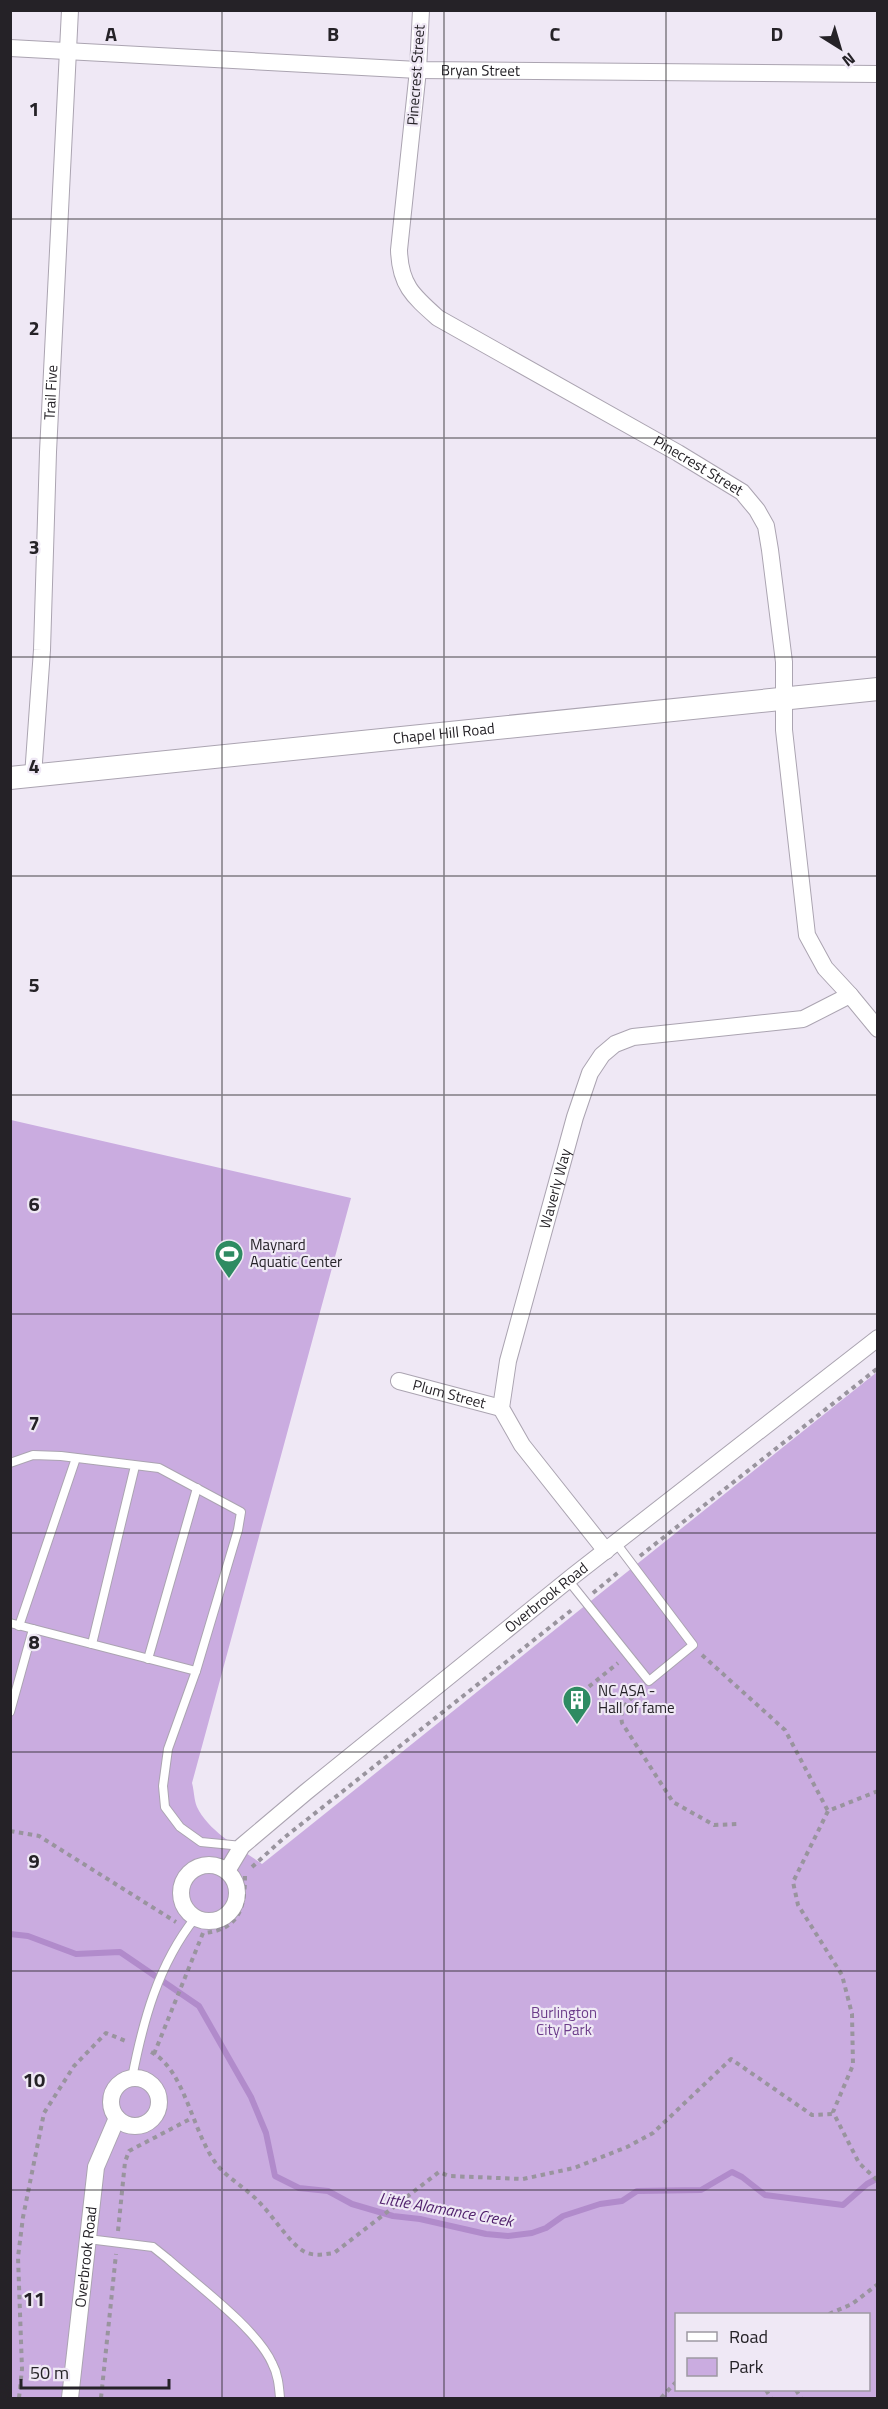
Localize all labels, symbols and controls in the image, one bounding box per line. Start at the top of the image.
text: A [105,18,117,49]
text: B [327,18,339,49]
text: C [550,18,561,49]
text: D [771,18,783,49]
north arrow [810,18,870,78]
street label: Pinecrest Street [400,23,431,126]
text: N [837,47,861,73]
street label: Bryan Street [441,58,521,82]
text: 1 [28,93,40,124]
text: 2 [28,312,40,343]
street label: Trail Five [38,364,63,421]
street label: Pinecrest Street [649,429,749,502]
text: 3 [28,531,40,562]
street label: Chapel Hill Road [392,716,496,750]
text: 4 [28,750,40,781]
text: 5 [28,969,40,1000]
street label: Waverly Way [533,1146,577,1231]
text: 6 [28,1188,40,1219]
place label: Maynard Aquatic Center [250,1233,342,1273]
sports icon: Maynard Aquatic Center [213,1238,245,1280]
street label: Plum Street [410,1373,489,1415]
text: 7 [28,1407,40,1438]
street label: Overbrook Road [499,1556,593,1638]
text: 8 [28,1626,40,1657]
place label: NC ASA - Hall of fame [598,1679,675,1719]
building icon: NC ASA - Hall of fame [561,1684,593,1726]
text: 9 [28,1845,40,1876]
park label: Burlington City Park [531,2001,597,2041]
text: 10 [23,2064,45,2095]
water label: Little Alamance Creek [377,2185,517,2233]
street label: Overbrook Road [68,2205,102,2309]
text: 11 [23,2283,45,2314]
legend [675,2313,870,2391]
text: Road [729,2323,768,2350]
scale bar [21,2352,170,2390]
text: Park [729,2353,764,2380]
text: 50 m [30,2359,69,2386]

